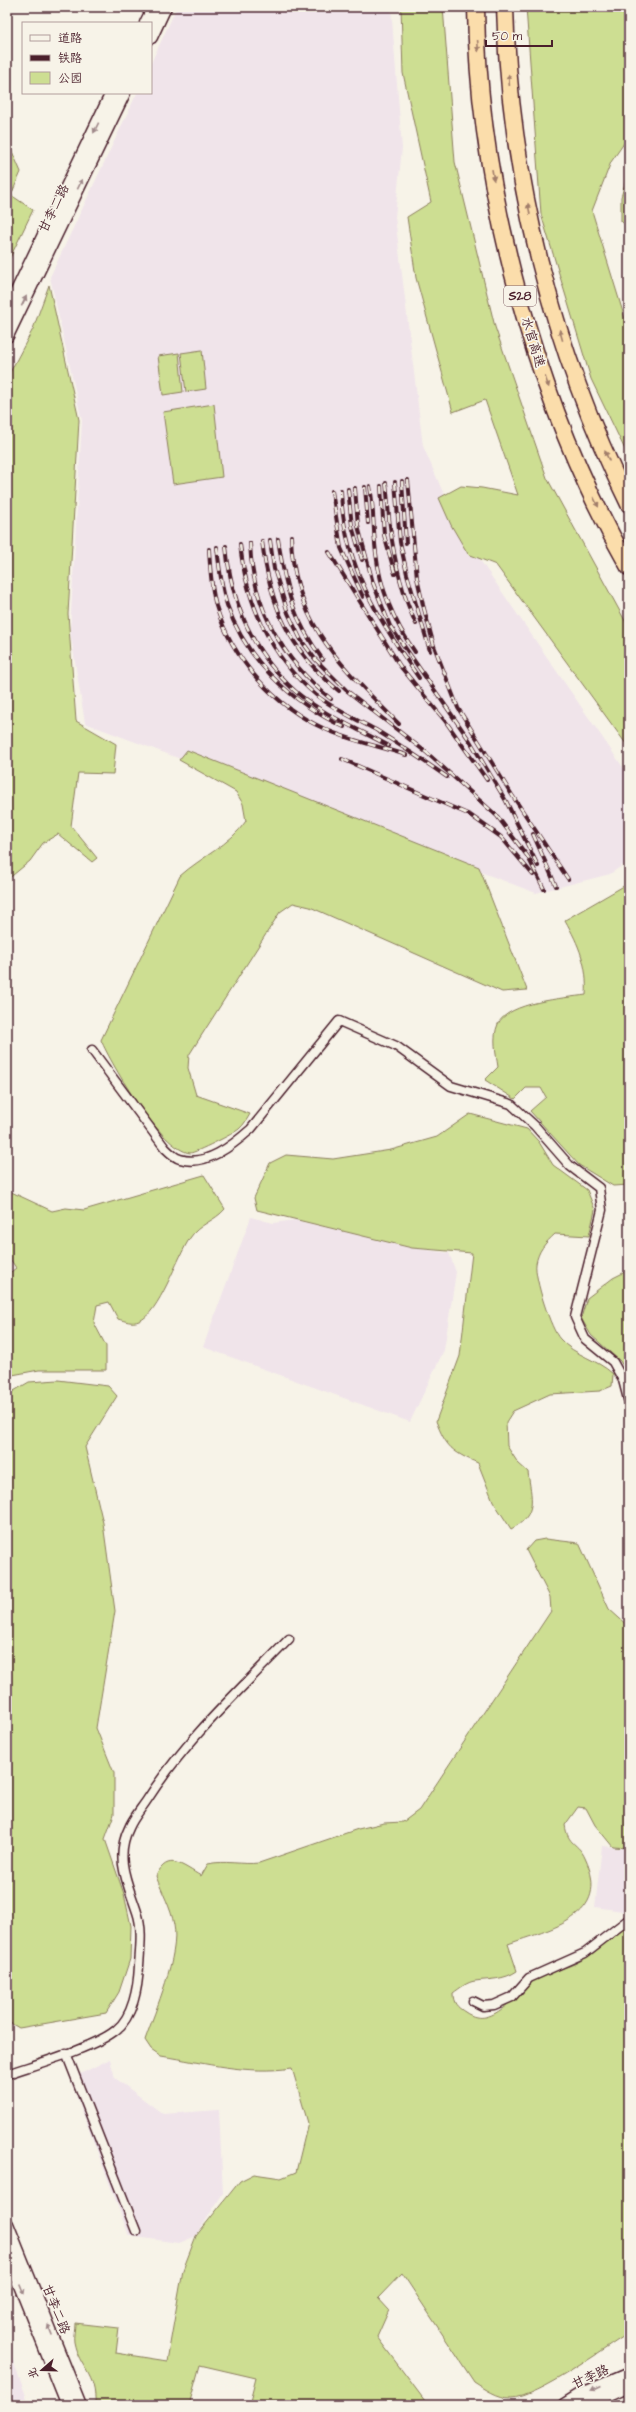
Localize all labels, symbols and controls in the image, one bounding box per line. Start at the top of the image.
legend [22,22,152,94]
scale bar [486,22,552,48]
text: 50 m [492,28,523,45]
text: 道路 [58,30,82,47]
one-way arrow [474,40,481,52]
text: 铁路 [58,50,82,67]
text: 公园 [58,70,82,87]
one-way arrow [506,74,513,86]
one-way arrow [93,122,99,134]
one-way arrow [490,169,496,181]
one-way arrow [77,178,83,189]
street label: 甘李二路 [34,181,73,236]
one-way arrow [525,203,531,215]
road number: S28 [504,286,536,306]
one-way arrow [21,295,27,306]
street label: 水官高速 [517,315,549,370]
one-way arrow [558,328,564,340]
one-way arrow [544,376,550,388]
one-way arrow [603,450,609,462]
one-way arrow [592,496,599,508]
street label: 甘李二路 [38,2282,74,2337]
one-way arrow [19,2283,25,2295]
one-way arrow [47,2324,53,2335]
north arrow [22,2350,62,2390]
street label: 甘李路 [569,2361,612,2393]
text: 北 [24,2366,42,2381]
one-way arrow [590,2385,601,2391]

